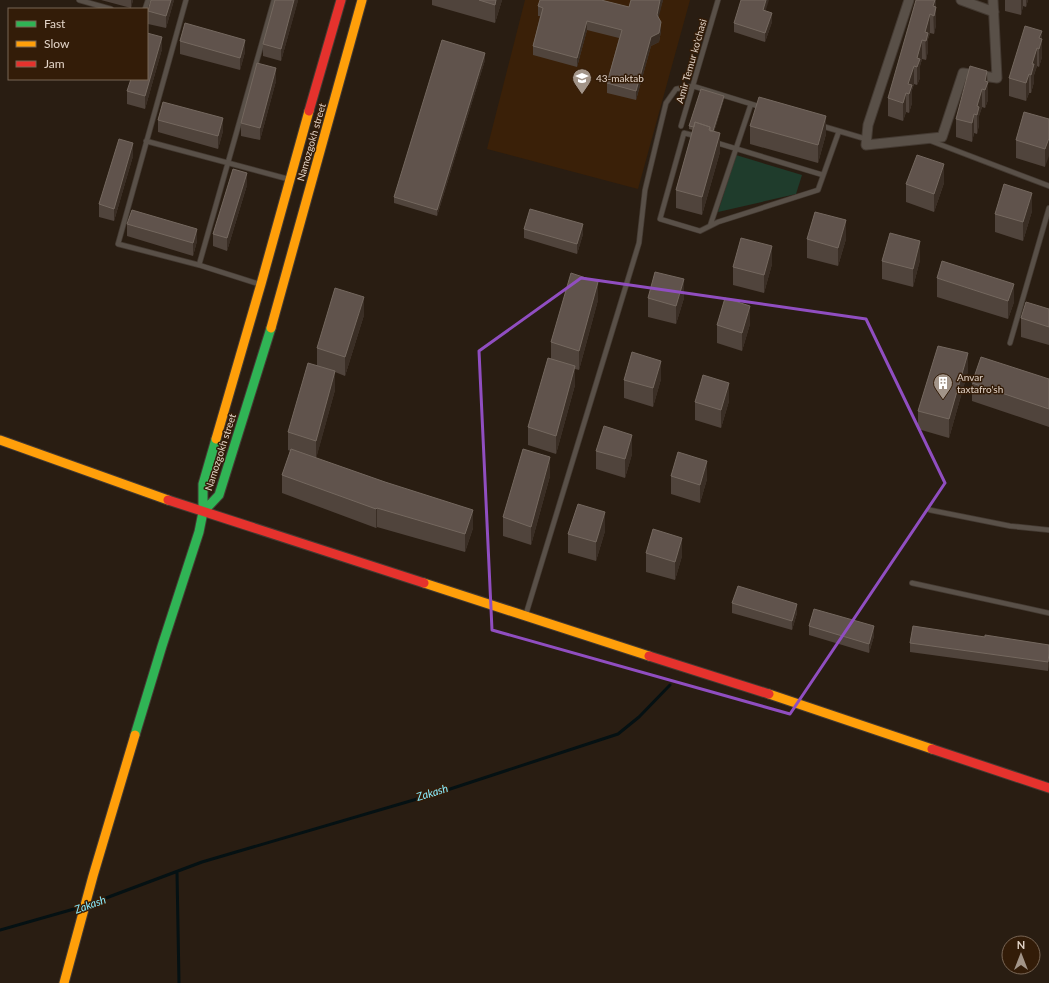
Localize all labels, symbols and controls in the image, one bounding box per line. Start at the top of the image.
legend [8,8,148,80]
text: Fast [44,16,66,31]
street label: Amir Temur ko'chasi [673,18,709,104]
text: Slow [44,36,70,51]
text: Jam [44,56,65,71]
school or university icon: 43-maktab [571,67,593,95]
place label: 43-maktab [596,72,644,84]
street label: Namozgokh street [294,101,328,182]
place label: Anvar taxtafro'sh [957,371,1003,395]
building icon: Anvar taxtafro'sh [932,372,954,400]
street label: Namozgokh street [202,412,238,492]
water label: Zakash [414,781,450,803]
water label: Zakash [72,892,108,916]
north arrow [1001,935,1041,975]
text: N [1017,938,1025,951]

